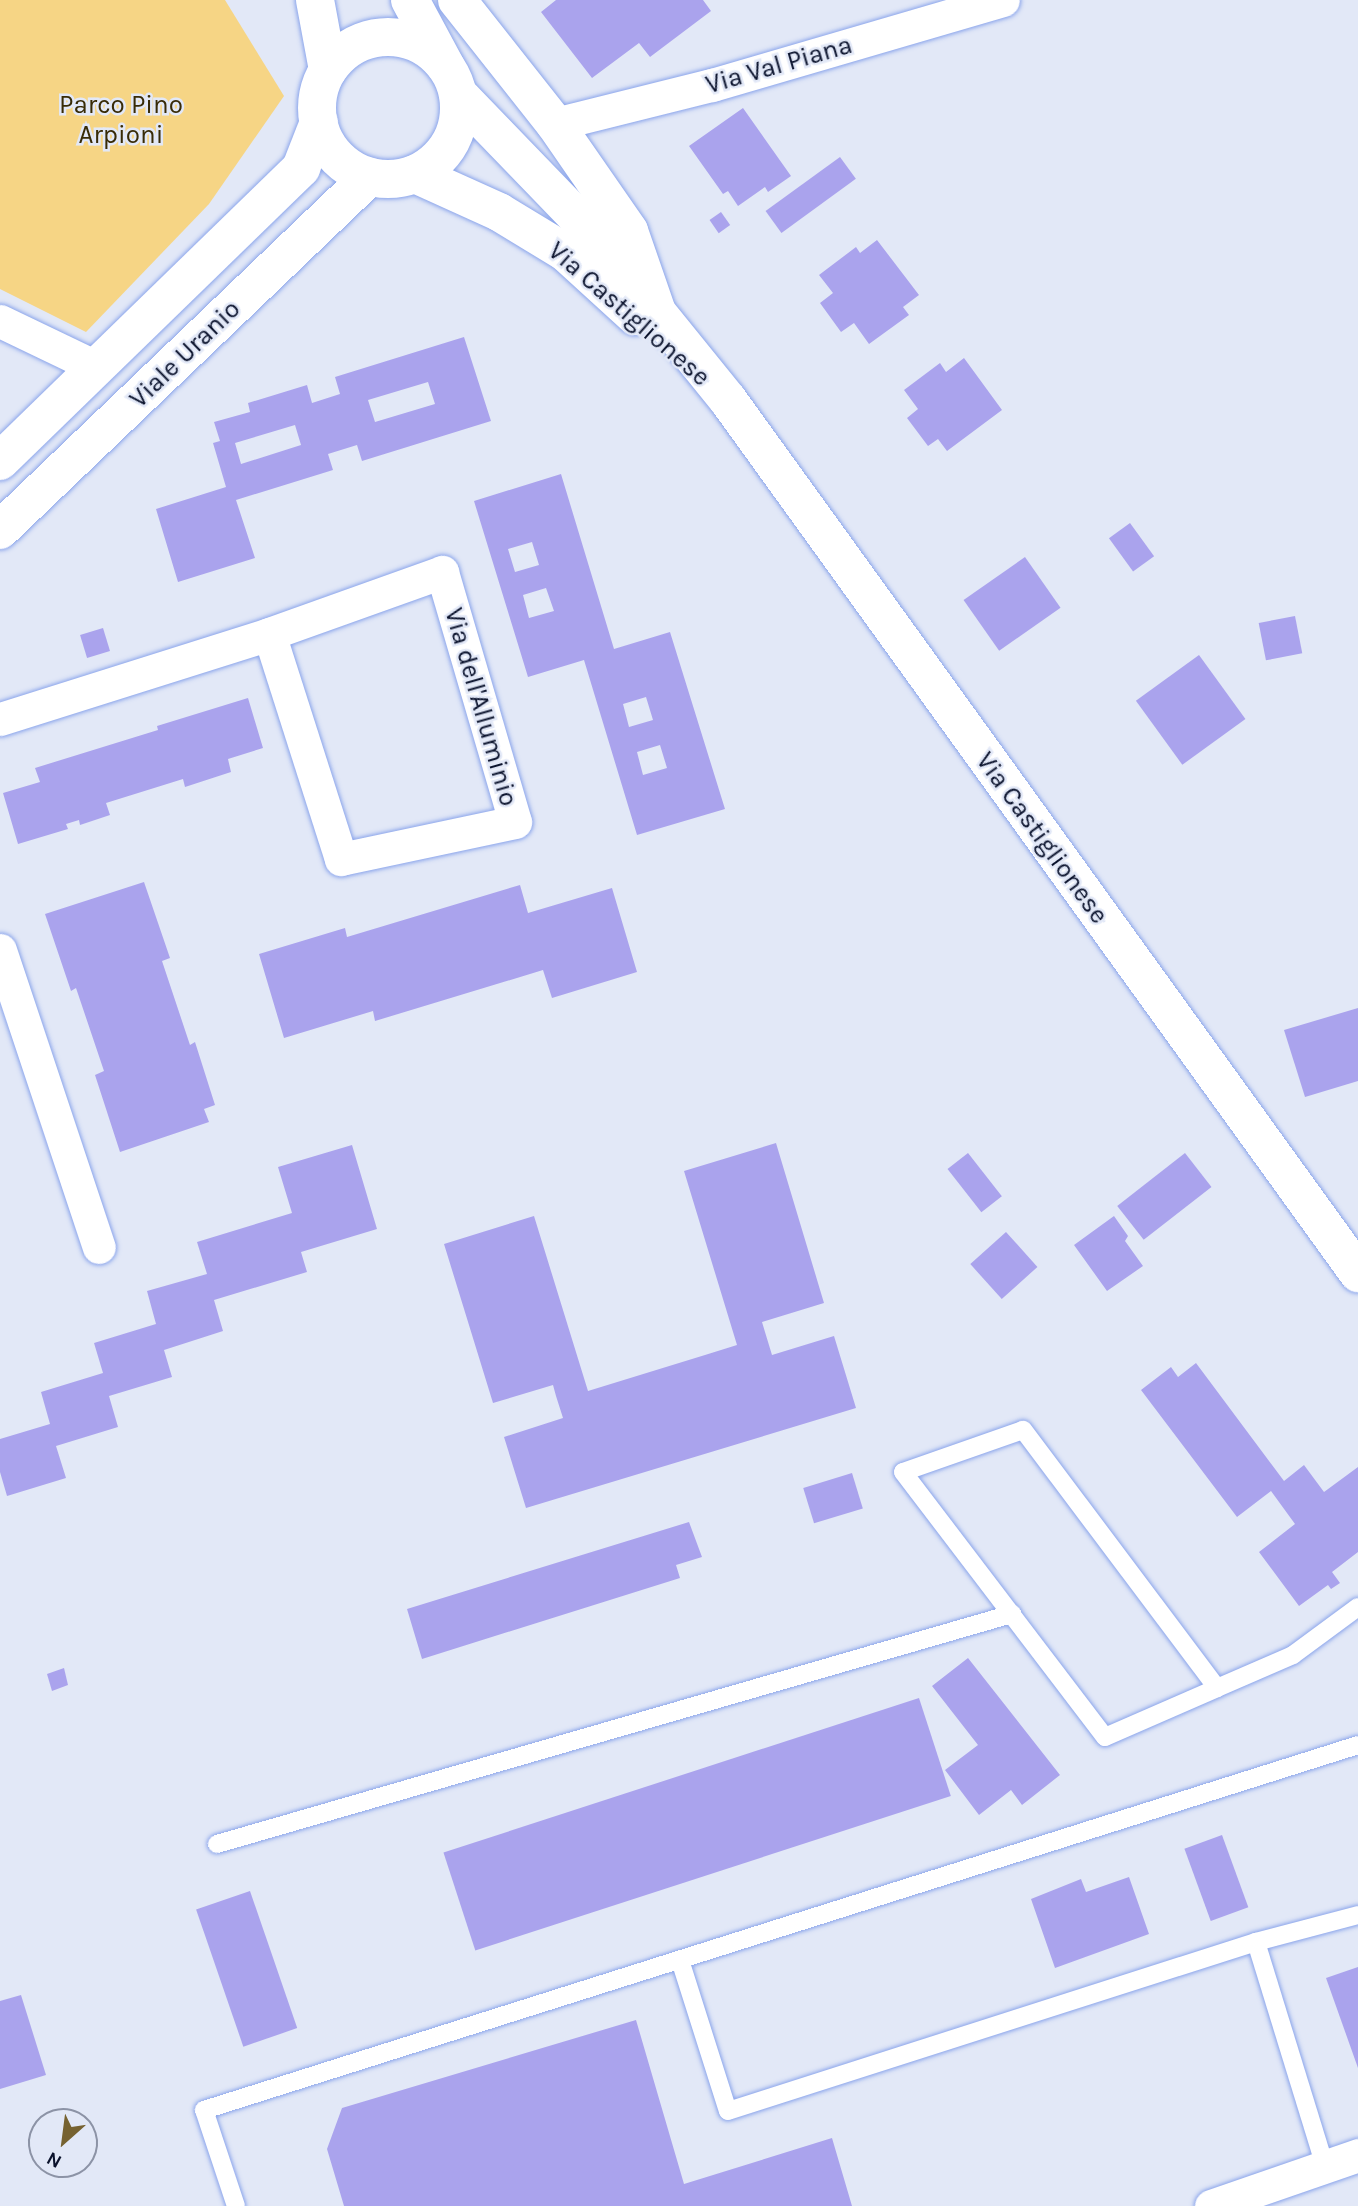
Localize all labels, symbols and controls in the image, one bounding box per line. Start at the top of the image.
street label: Via Val Piana [702,29,856,101]
park label: Parco Pino Arpioni [59,89,183,150]
street label: Via Castiglionese [542,235,716,393]
street label: Viale Uranio [123,294,247,414]
street label: Via dell'Alluminio [438,604,524,810]
street label: Via Castiglionese [969,746,1115,930]
north arrow [28,2108,98,2178]
text: N [43,2147,65,2173]

